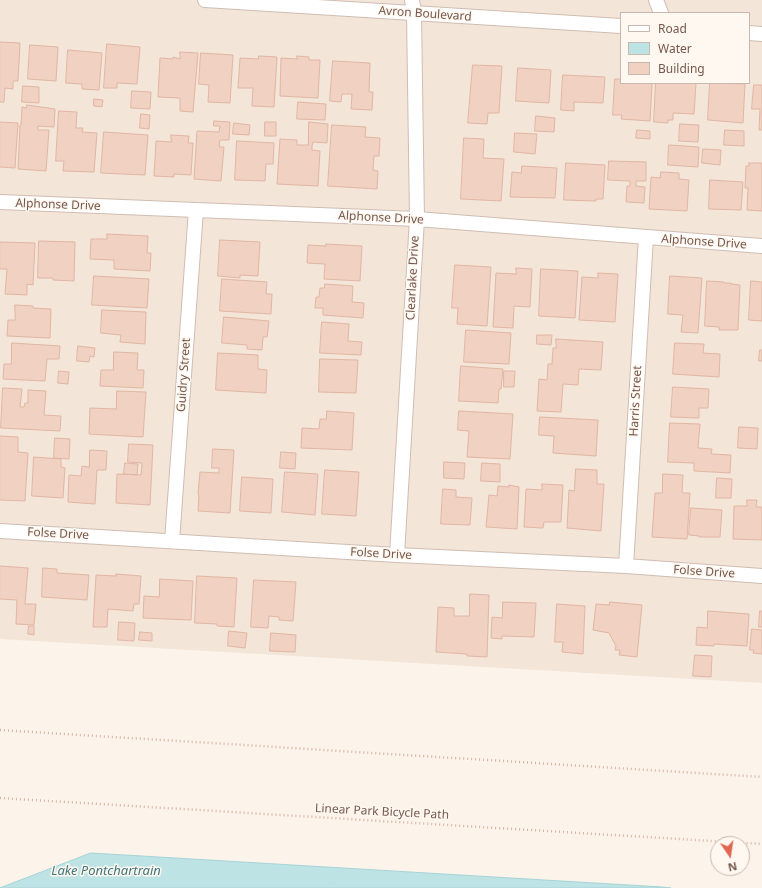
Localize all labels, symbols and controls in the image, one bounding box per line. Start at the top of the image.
street label: Avron Boulevard [378,4,472,24]
legend [620,12,750,84]
text: Road [658,20,687,37]
text: Water [658,40,692,57]
text: Building [658,60,705,77]
street label: Alphonse Drive [15,196,101,214]
street label: Alphonse Drive [338,209,424,227]
street label: Alphonse Drive [661,232,747,252]
street label: Clearlake Drive [404,235,422,321]
street label: Guidry Street [174,337,194,413]
street label: Harris Street [627,365,645,437]
street label: Folse Drive [27,525,89,543]
street label: Folse Drive [350,545,412,563]
street label: Folse Drive [673,563,735,581]
street label: Linear Park Bicycle Path [315,801,449,823]
north arrow [710,836,750,876]
text: N [727,859,739,876]
water label: Lake Pontchartrain [51,863,161,879]

